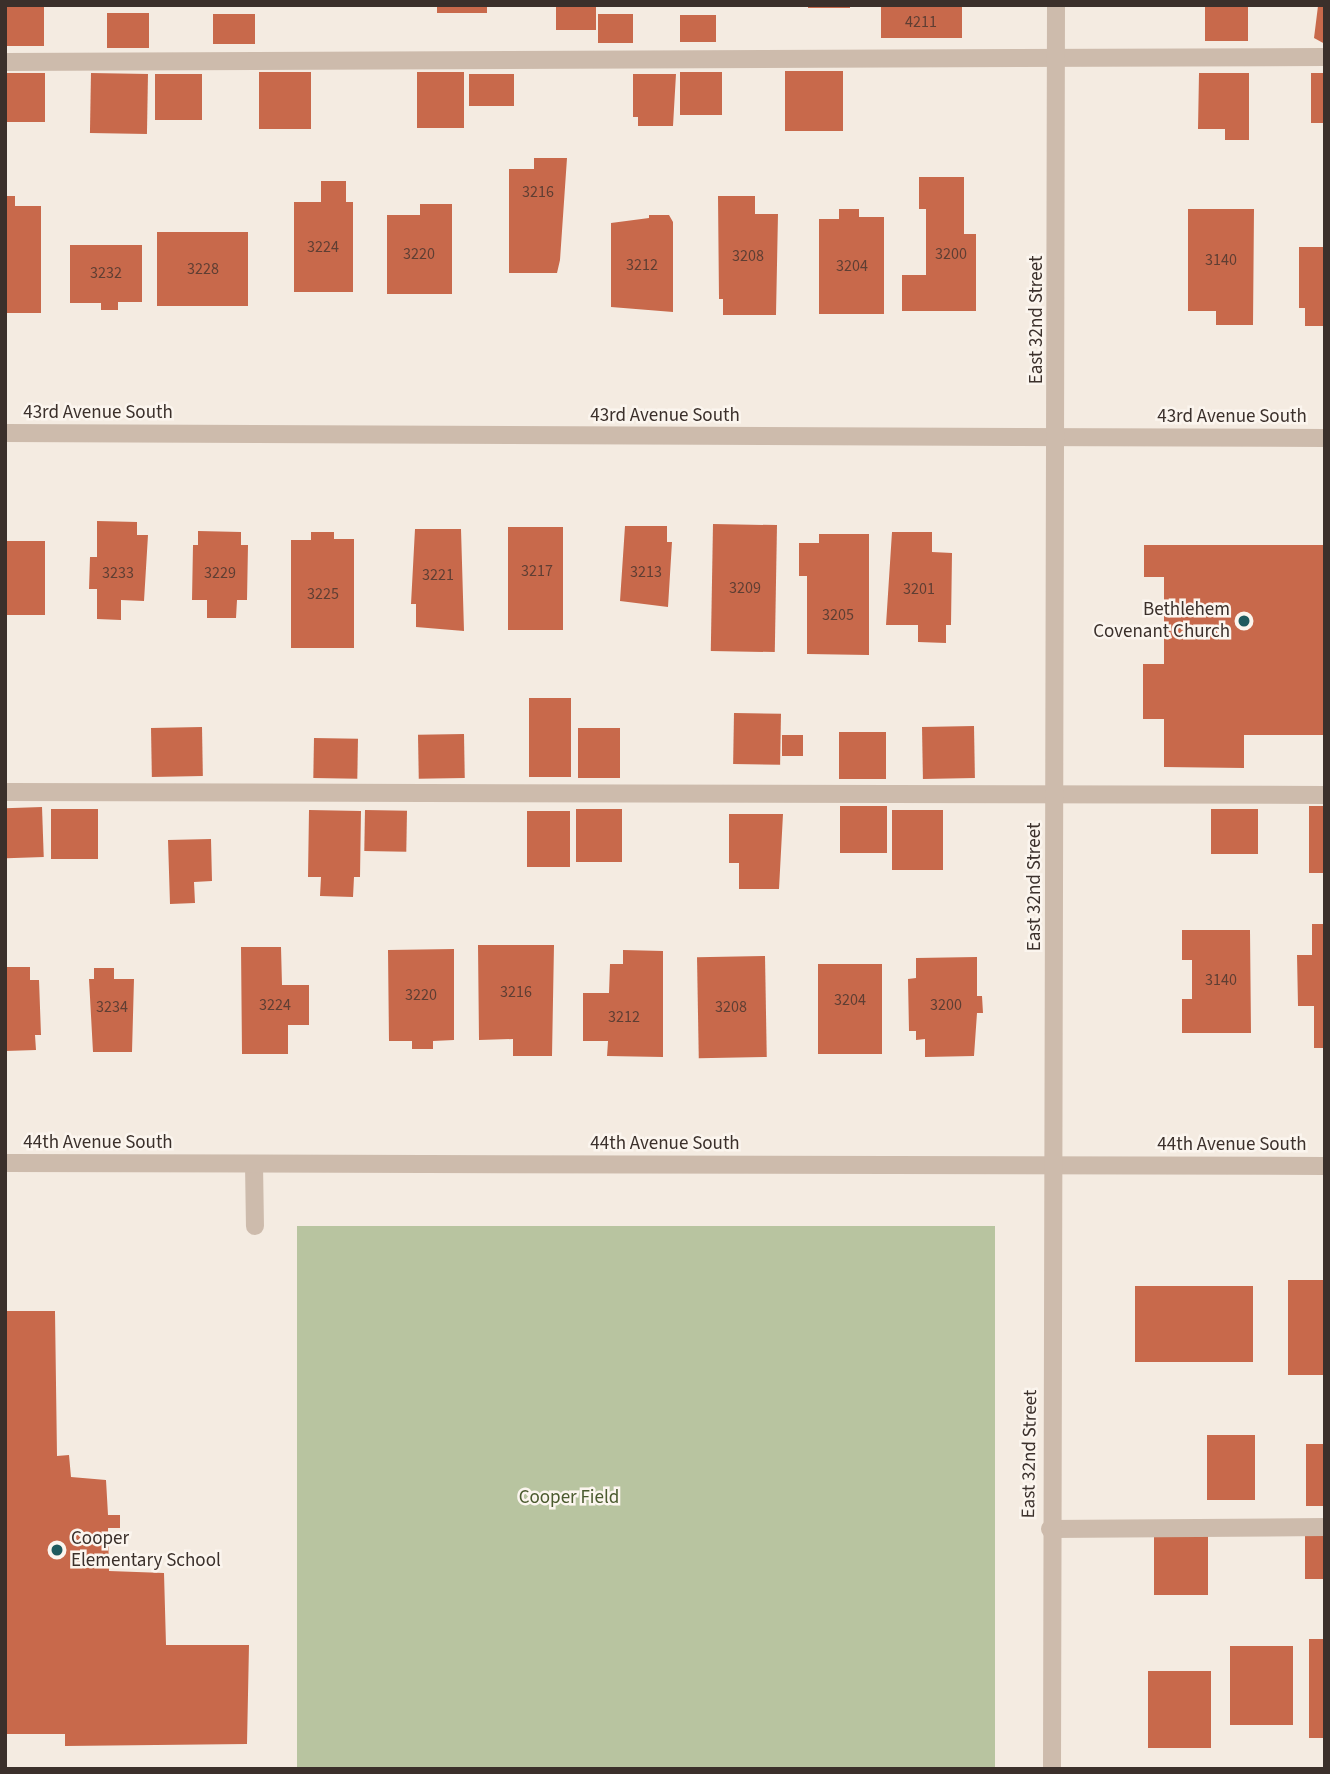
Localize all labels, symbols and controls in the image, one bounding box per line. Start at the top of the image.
house number: 4211 [905,12,937,32]
house number: 3216 [522,182,554,202]
house number: 3224 [307,237,339,257]
house number: 3220 [403,244,435,264]
house number: 3200 [935,244,967,264]
house number: 3208 [732,246,764,266]
house number: 3140 [1205,250,1237,270]
house number: 3212 [626,255,658,275]
house number: 3204 [836,256,868,276]
street label: East 32nd Street [1026,256,1048,384]
house number: 3228 [187,259,219,279]
house number: 3232 [90,263,122,283]
street label: 43rd Avenue South [23,402,173,424]
street label: 43rd Avenue South [590,405,740,427]
street label: 43rd Avenue South [1157,406,1307,428]
house number: 3217 [521,561,553,581]
house number: 3213 [630,562,662,582]
house number: 3233 [102,563,134,583]
house number: 3229 [204,563,236,583]
house number: 3221 [422,565,454,585]
house number: 3209 [729,578,761,598]
house number: 3201 [903,579,935,599]
house number: 3225 [307,584,339,604]
place label: Bethlehem Covenant Church [1093,599,1230,643]
house number: 3205 [822,605,854,625]
marker: Bethlehem Covenant Church [1236,613,1252,629]
street label: East 32nd Street [1024,823,1046,951]
house number: 3140 [1205,970,1237,990]
house number: 3216 [500,982,532,1002]
house number: 3220 [405,985,437,1005]
house number: 3204 [834,990,866,1010]
house number: 3224 [259,995,291,1015]
house number: 3200 [930,995,962,1015]
house number: 3234 [96,997,128,1017]
house number: 3208 [715,997,747,1017]
house number: 3212 [608,1007,640,1027]
street label: 44th Avenue South [23,1132,173,1154]
street label: 44th Avenue South [590,1133,740,1155]
street label: 44th Avenue South [1157,1134,1307,1156]
street label: East 32nd Street [1017,1390,1043,1518]
park label: Cooper Field [519,1487,619,1509]
place label: Cooper Elementary School [71,1528,221,1572]
marker: Cooper Elementary School [49,1542,65,1558]

